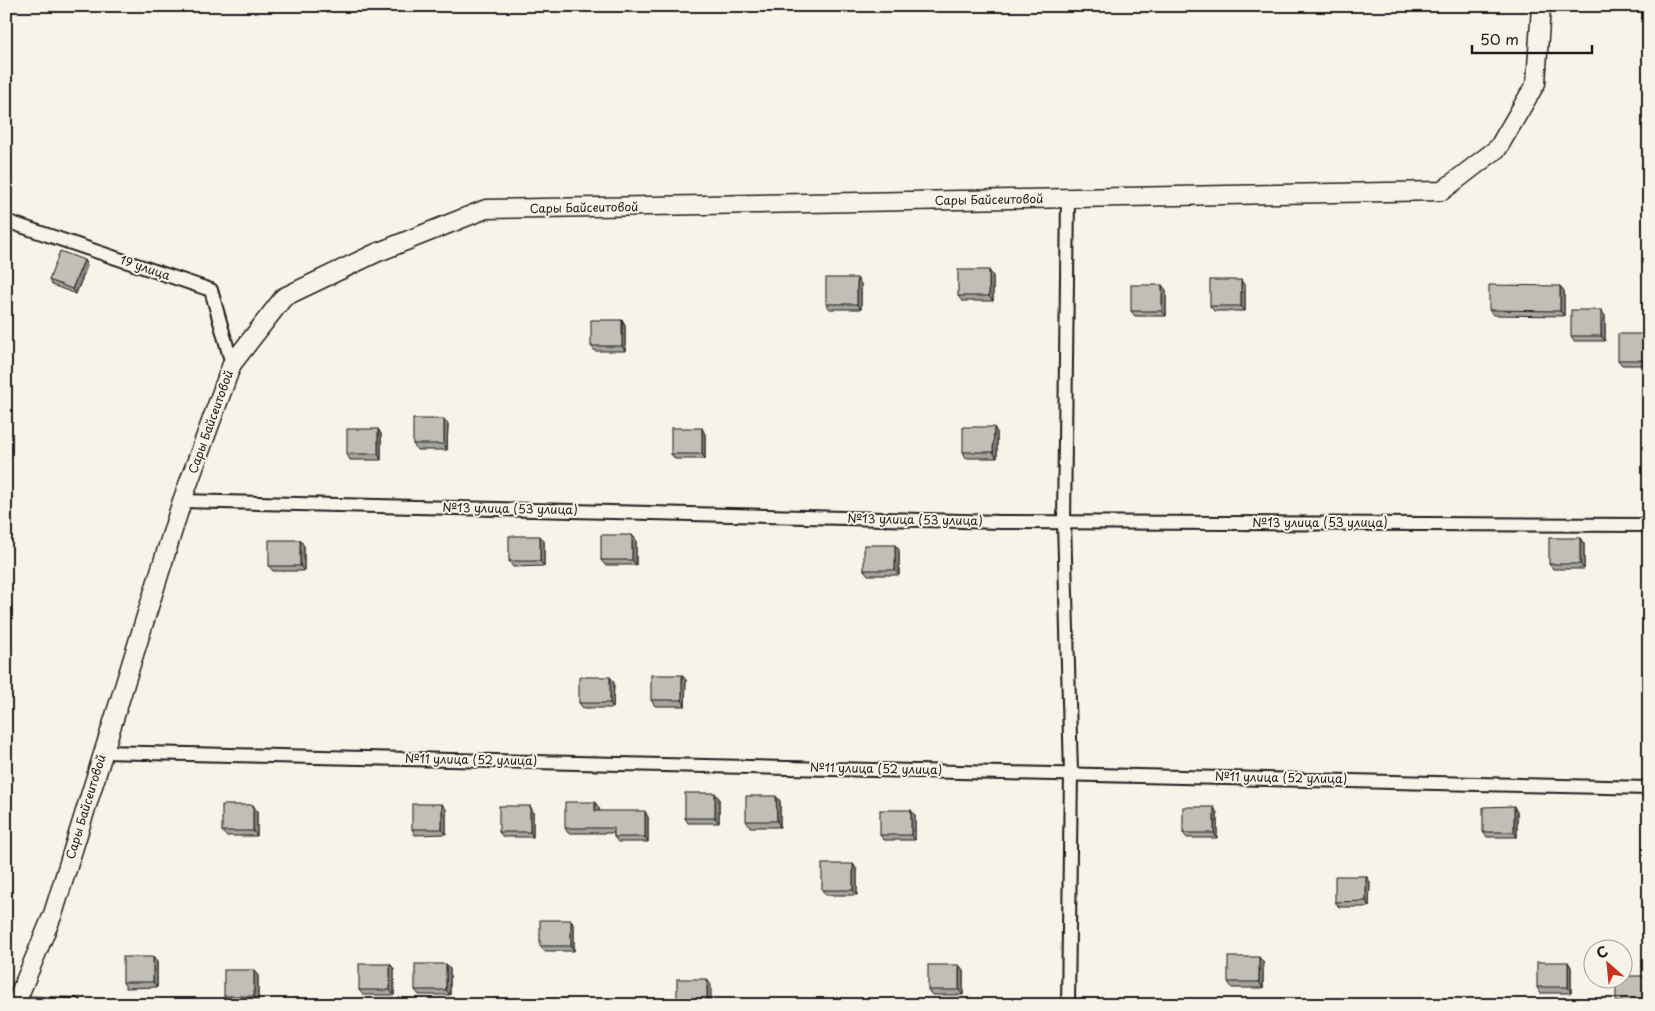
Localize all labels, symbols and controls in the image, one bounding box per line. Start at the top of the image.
scale bar [1472,22,1592,54]
text: 50 m [1480,27,1519,50]
street label: Сары Байсеитовой [935,189,1043,209]
street label: Сары Байсеитовой [530,197,638,217]
street label: 19 улица [118,250,173,284]
street label: Сары Байсеитовой [183,368,237,476]
street label: №13 улица (53 улица) [442,498,578,518]
street label: №13 улица (53 улица) [847,509,983,529]
street label: №13 улица (53 улица) [1252,513,1388,531]
street label: №11 улица (52 улица) [405,749,537,769]
street label: Сары Байсеитовой [61,752,110,861]
street label: №11 улица (52 улица) [810,758,942,778]
street label: №11 улица (52 улица) [1215,767,1347,787]
north arrow [1582,938,1632,988]
text: С [1592,940,1611,964]

